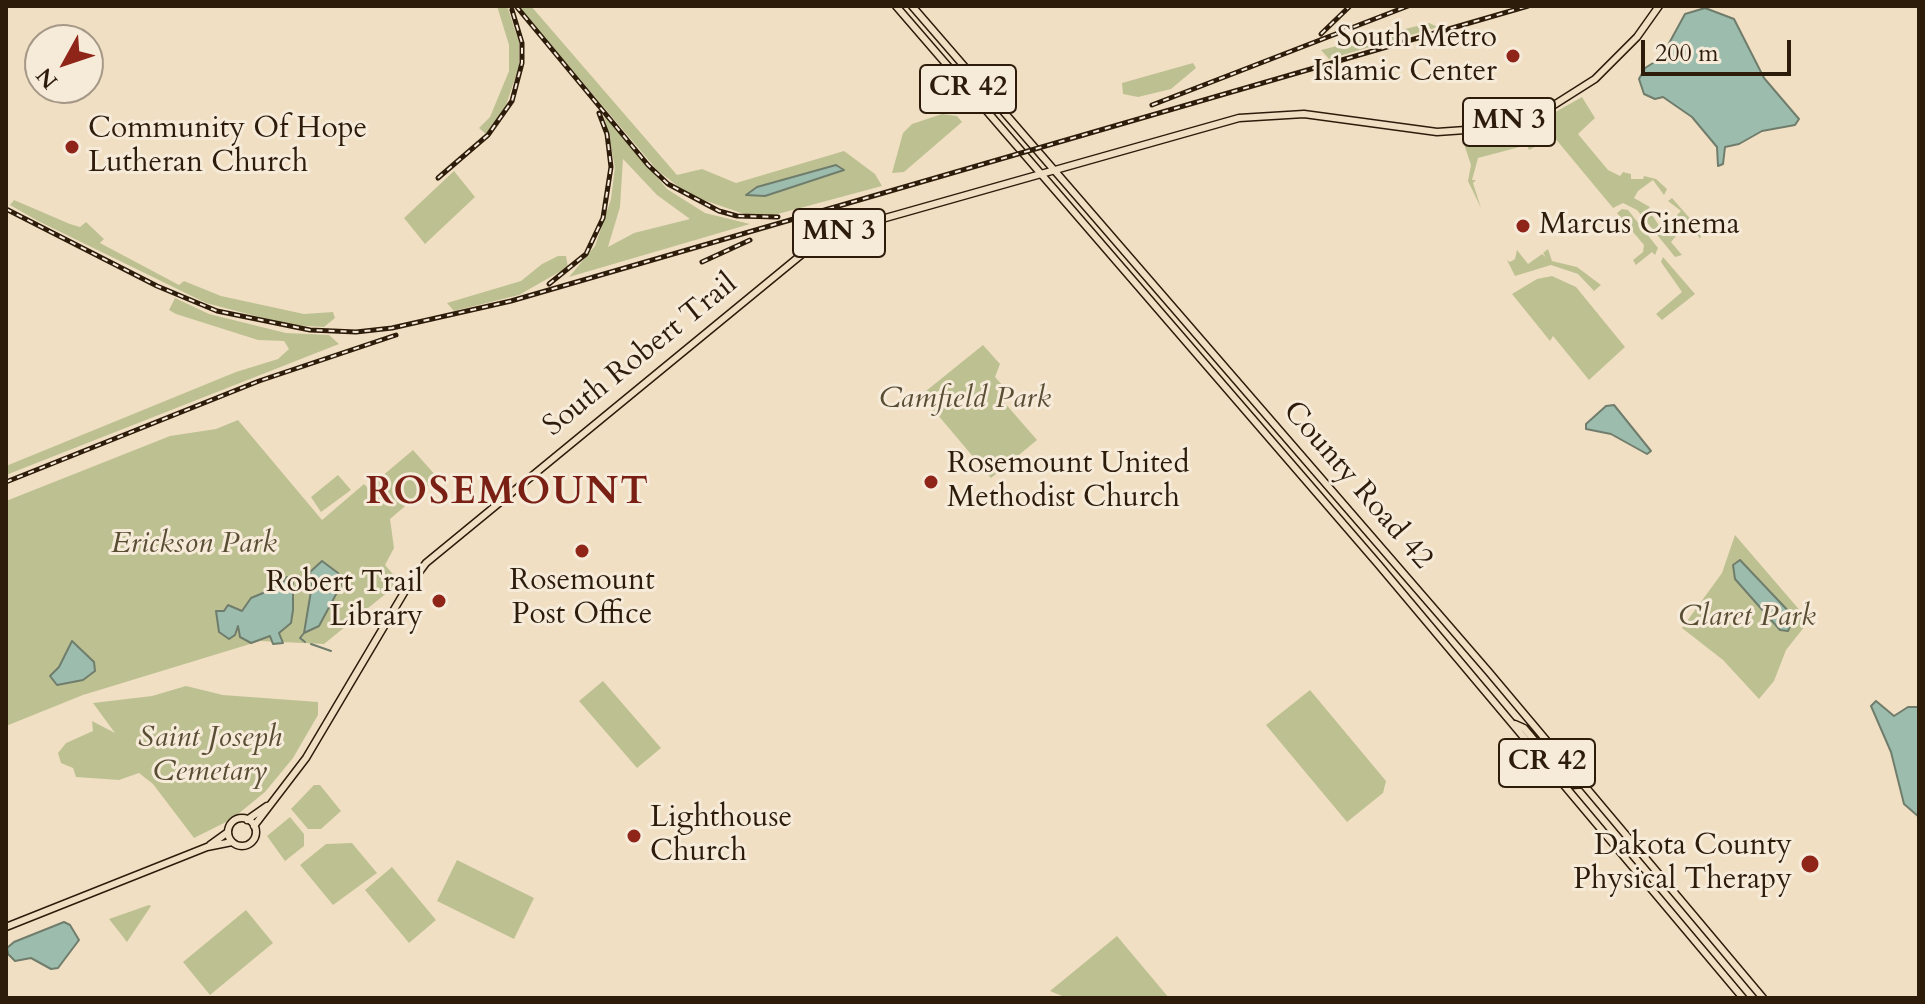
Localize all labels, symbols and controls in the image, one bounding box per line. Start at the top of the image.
place label: South Metro Islamic Center [1313,21,1497,92]
north arrow [24,24,104,104]
scale bar [1645,24,1795,74]
text: 200 m [1655,37,1719,70]
marker: South Metro Islamic Center [1504,47,1522,65]
text: N [30,61,65,95]
road number: CR 42 [920,65,1016,113]
road number: MN 3 [1463,98,1555,146]
place label: Community Of Hope Lutheran Church [88,112,367,182]
marker: Community Of Hope Lutheran Church [63,138,81,156]
place label: Marcus Cinema [1539,208,1740,244]
road number: MN 3 [793,209,885,257]
marker: Marcus Cinema [1514,217,1532,235]
street label: South Robert Trail [537,267,745,445]
park label: Camfield Park [879,382,1051,418]
street label: County Road 42 [1274,395,1440,577]
place label: Rosemount United Methodist Church [947,447,1189,518]
district label: ROSEMOUNT [366,471,650,517]
marker: Rosemount United Methodist Church [922,473,940,491]
park label: Erickson Park [111,527,277,563]
marker: Rosemount Post Office [573,542,591,560]
place label: Rosemount Post Office [509,564,655,634]
place label: Robert Trail Library [266,566,423,636]
marker: Robert Trail Library [430,592,448,610]
park label: Claret Park [1678,600,1816,636]
park label: Saint Joseph Cemetary [138,721,282,792]
road number: CR 42 [1499,739,1595,787]
place label: Lighthouse Church [650,801,792,872]
marker: Lighthouse Church [625,827,643,845]
place label: Dakota County Physical Therapy [1573,829,1792,900]
marker: Dakota County Physical Therapy [1799,853,1821,875]

